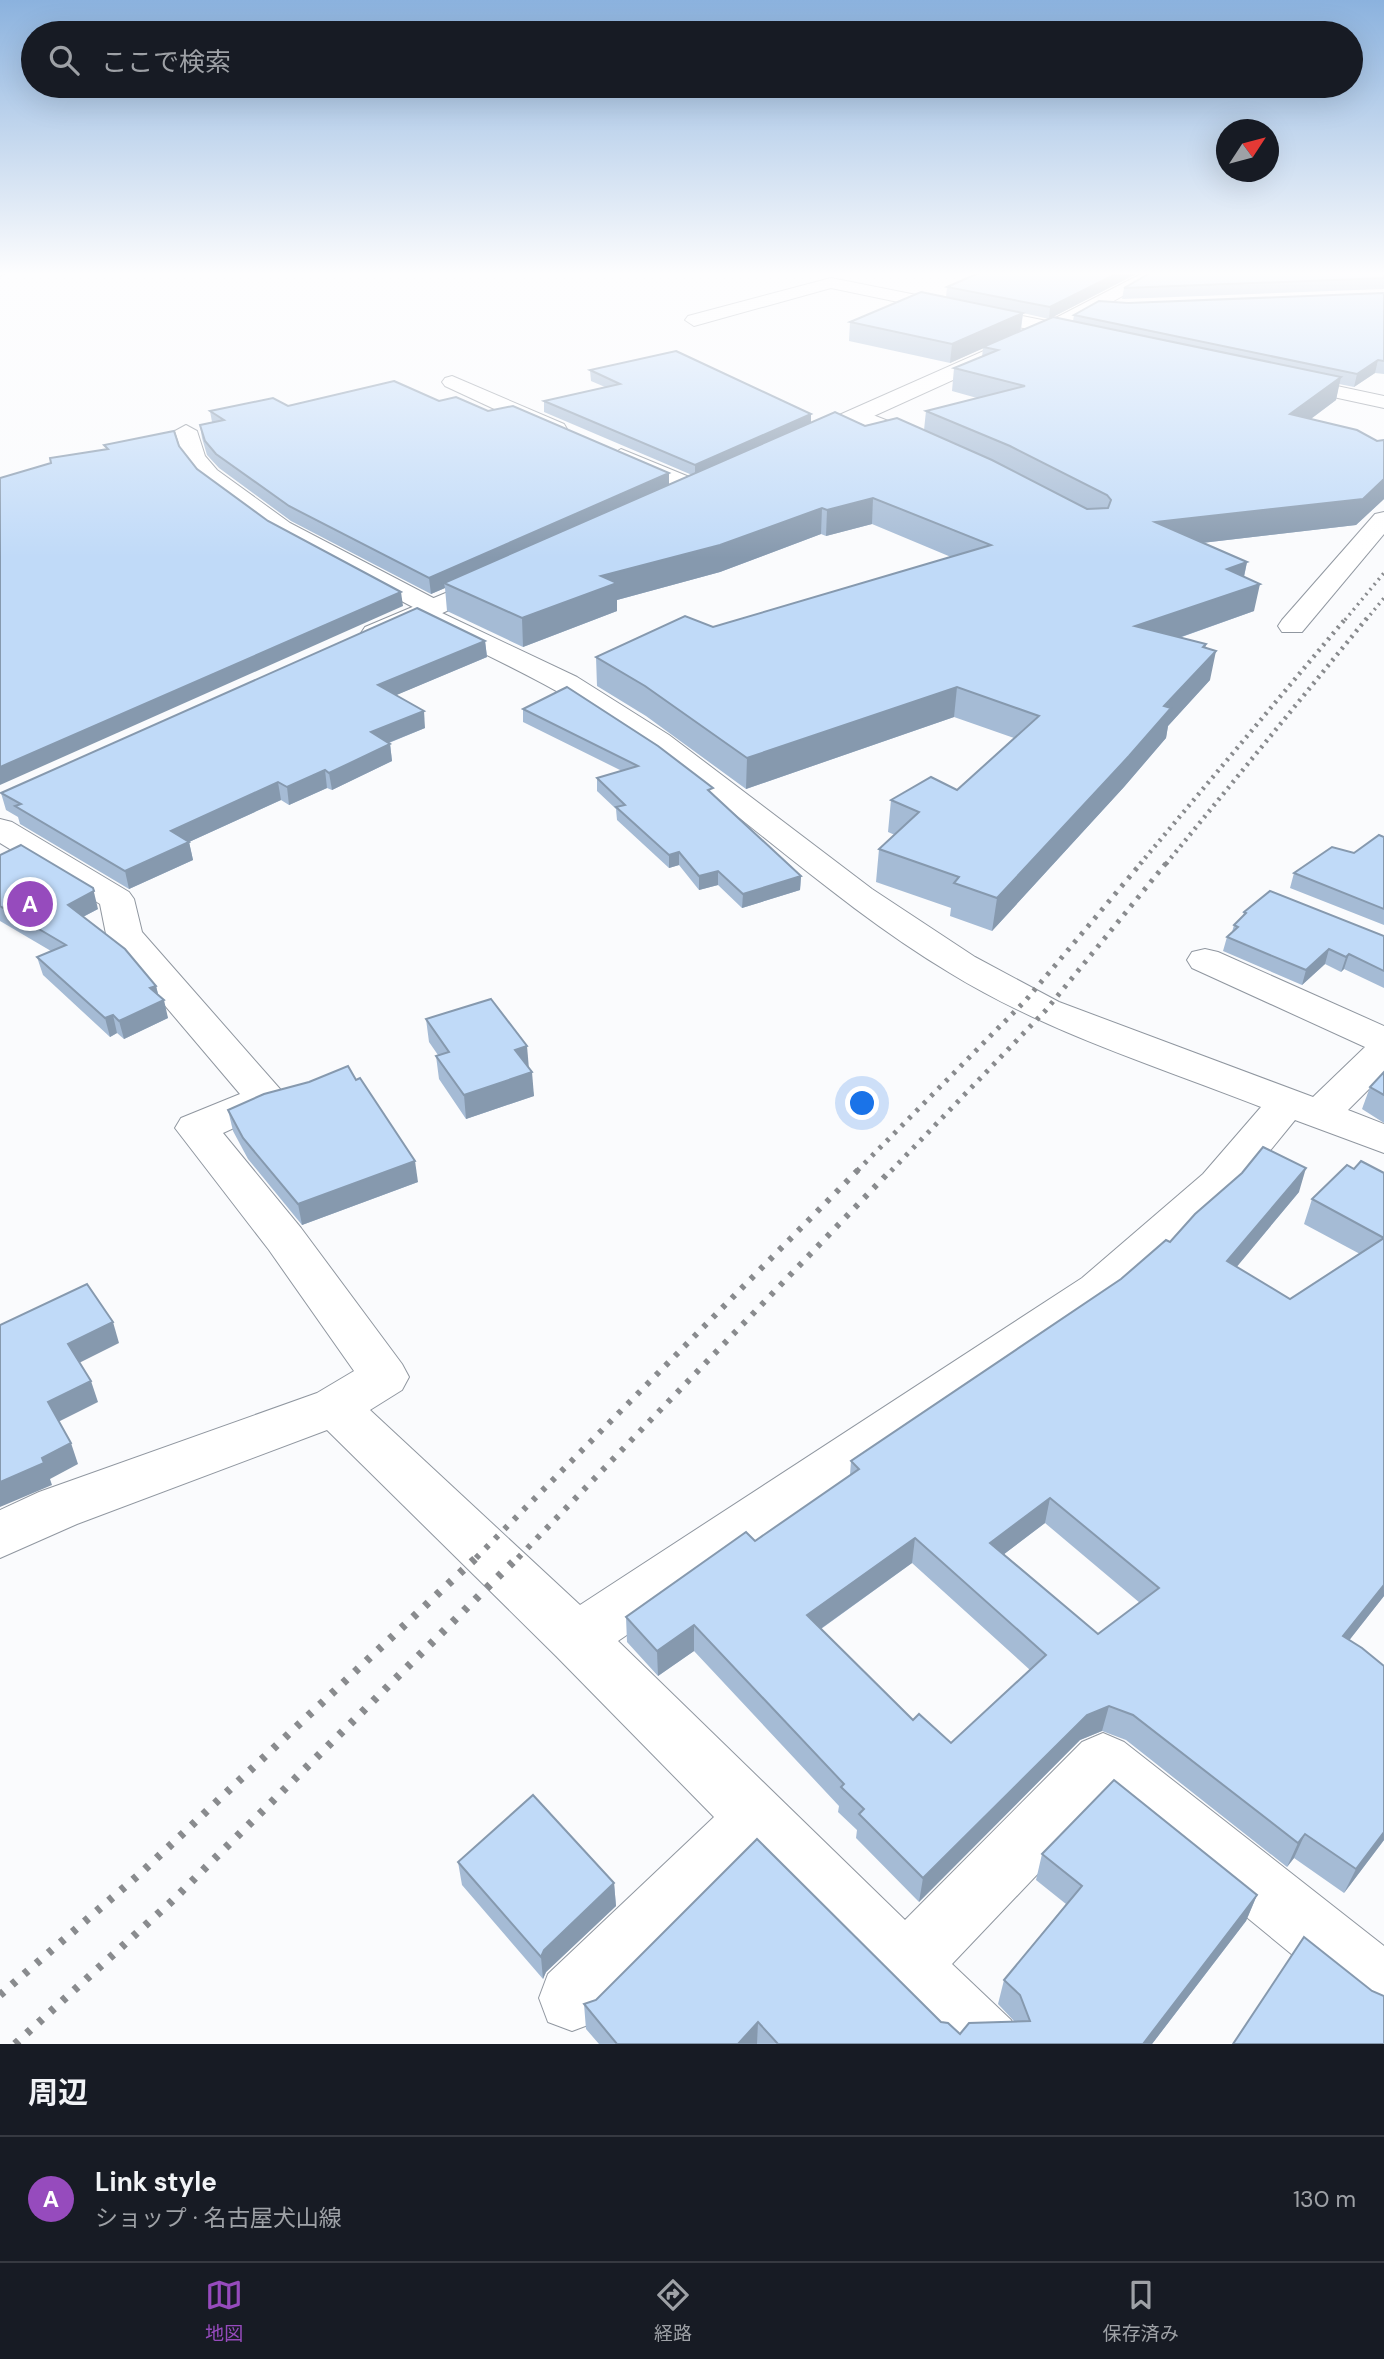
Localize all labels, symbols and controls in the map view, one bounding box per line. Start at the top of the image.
search box [21,21,1363,98]
icon: search [45,41,83,79]
text: ここで検索 [101,45,231,79]
north arrow [1216,119,1279,182]
pin: A [7,878,53,930]
your location [845,1086,879,1120]
text: 周辺 [28,2073,88,2112]
text: Link style [95,2165,217,2199]
text: A [43,2184,59,2214]
text: 130 m [1293,2184,1356,2214]
text: ショップ · 名古屋犬山線 [95,2203,342,2233]
tab: 地図 [205,2276,243,2346]
tab: 経路 [654,2276,692,2346]
tab: 保存済み [1103,2276,1179,2346]

